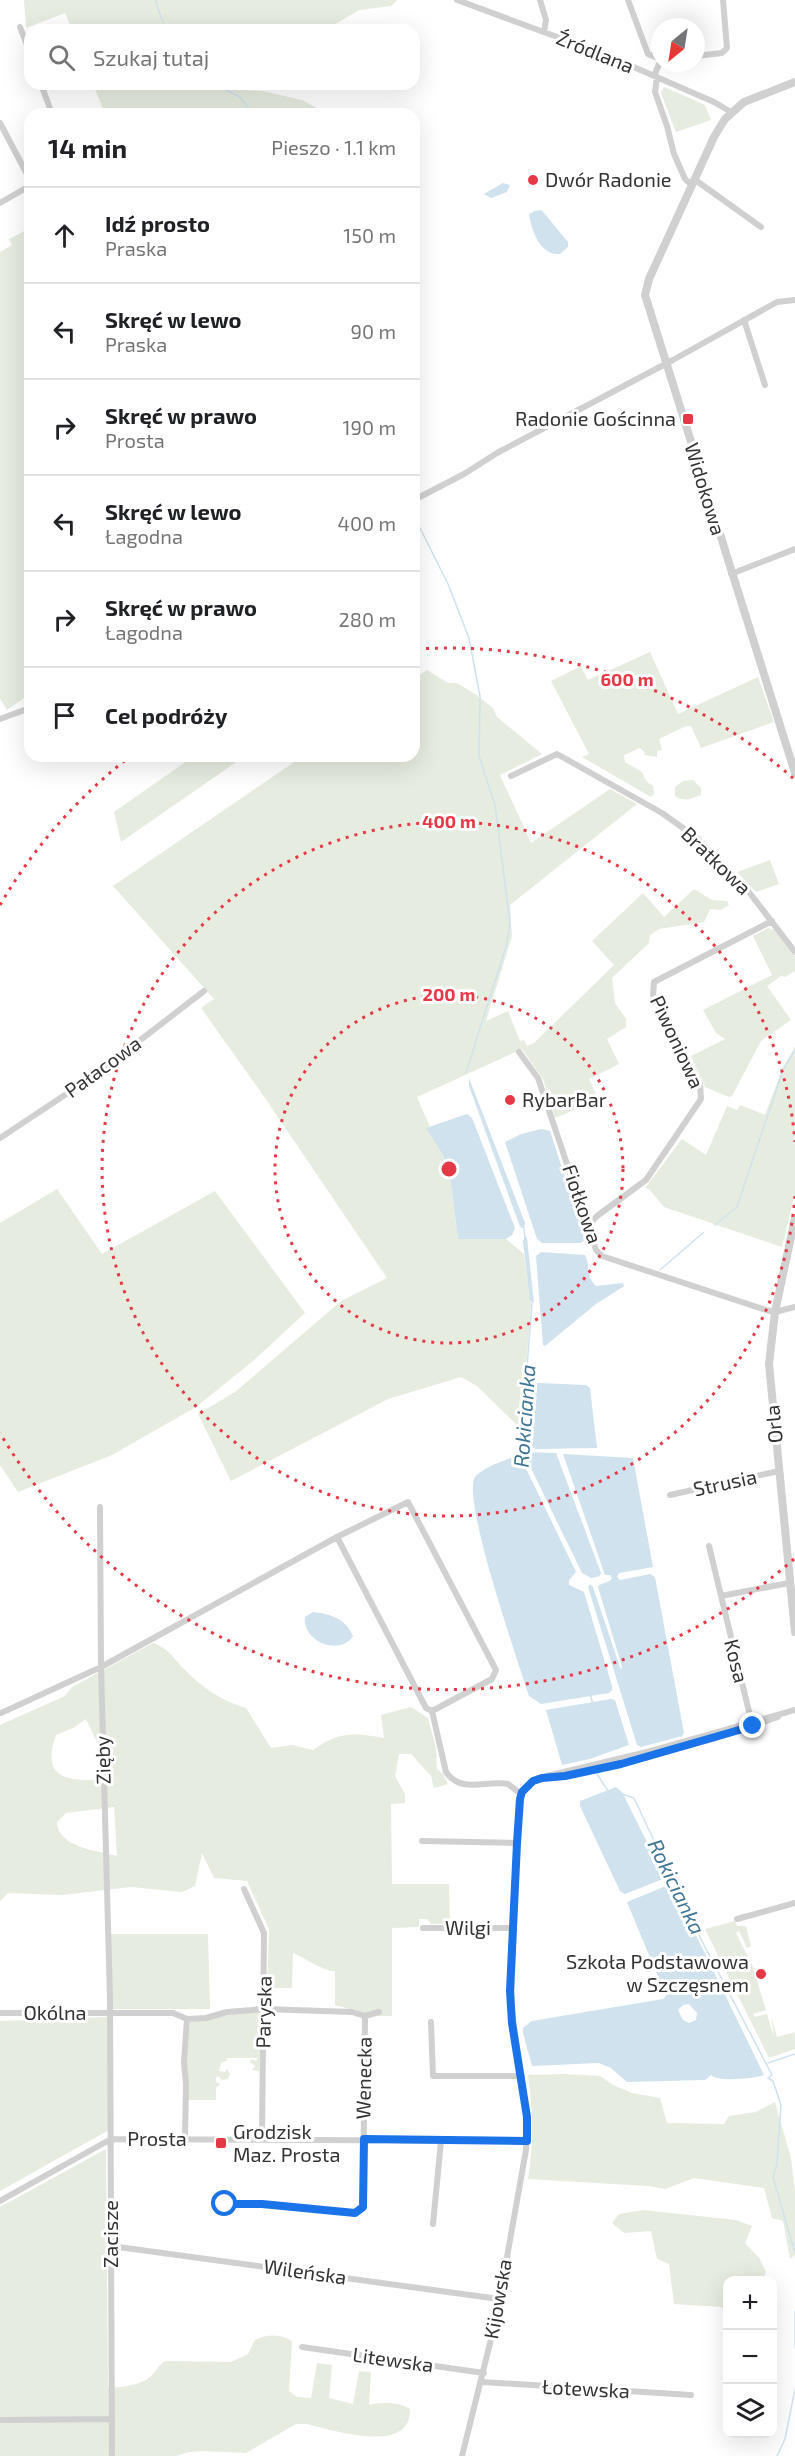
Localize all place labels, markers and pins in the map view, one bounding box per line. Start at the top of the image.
place label: Dwór Radonie [545,167,672,191]
marker: Dwór Radonie [526,173,540,187]
place label: Radonie Gościnna [515,406,676,430]
marker: Radonie Gościnna [681,412,695,426]
place label: RybarBar [522,1087,607,1111]
marker: RybarBar [503,1093,517,1107]
centre of rings [439,1159,459,1179]
place label: Szkoła Podstawowa w Szczęsnem [566,1949,749,1996]
marker: Szkoła Podstawowa w Szczęsnem [754,1967,768,1981]
place label: Grodzisk Maz. Prosta [233,2119,340,2166]
marker: Grodzisk Maz. Prosta [214,2136,228,2150]

